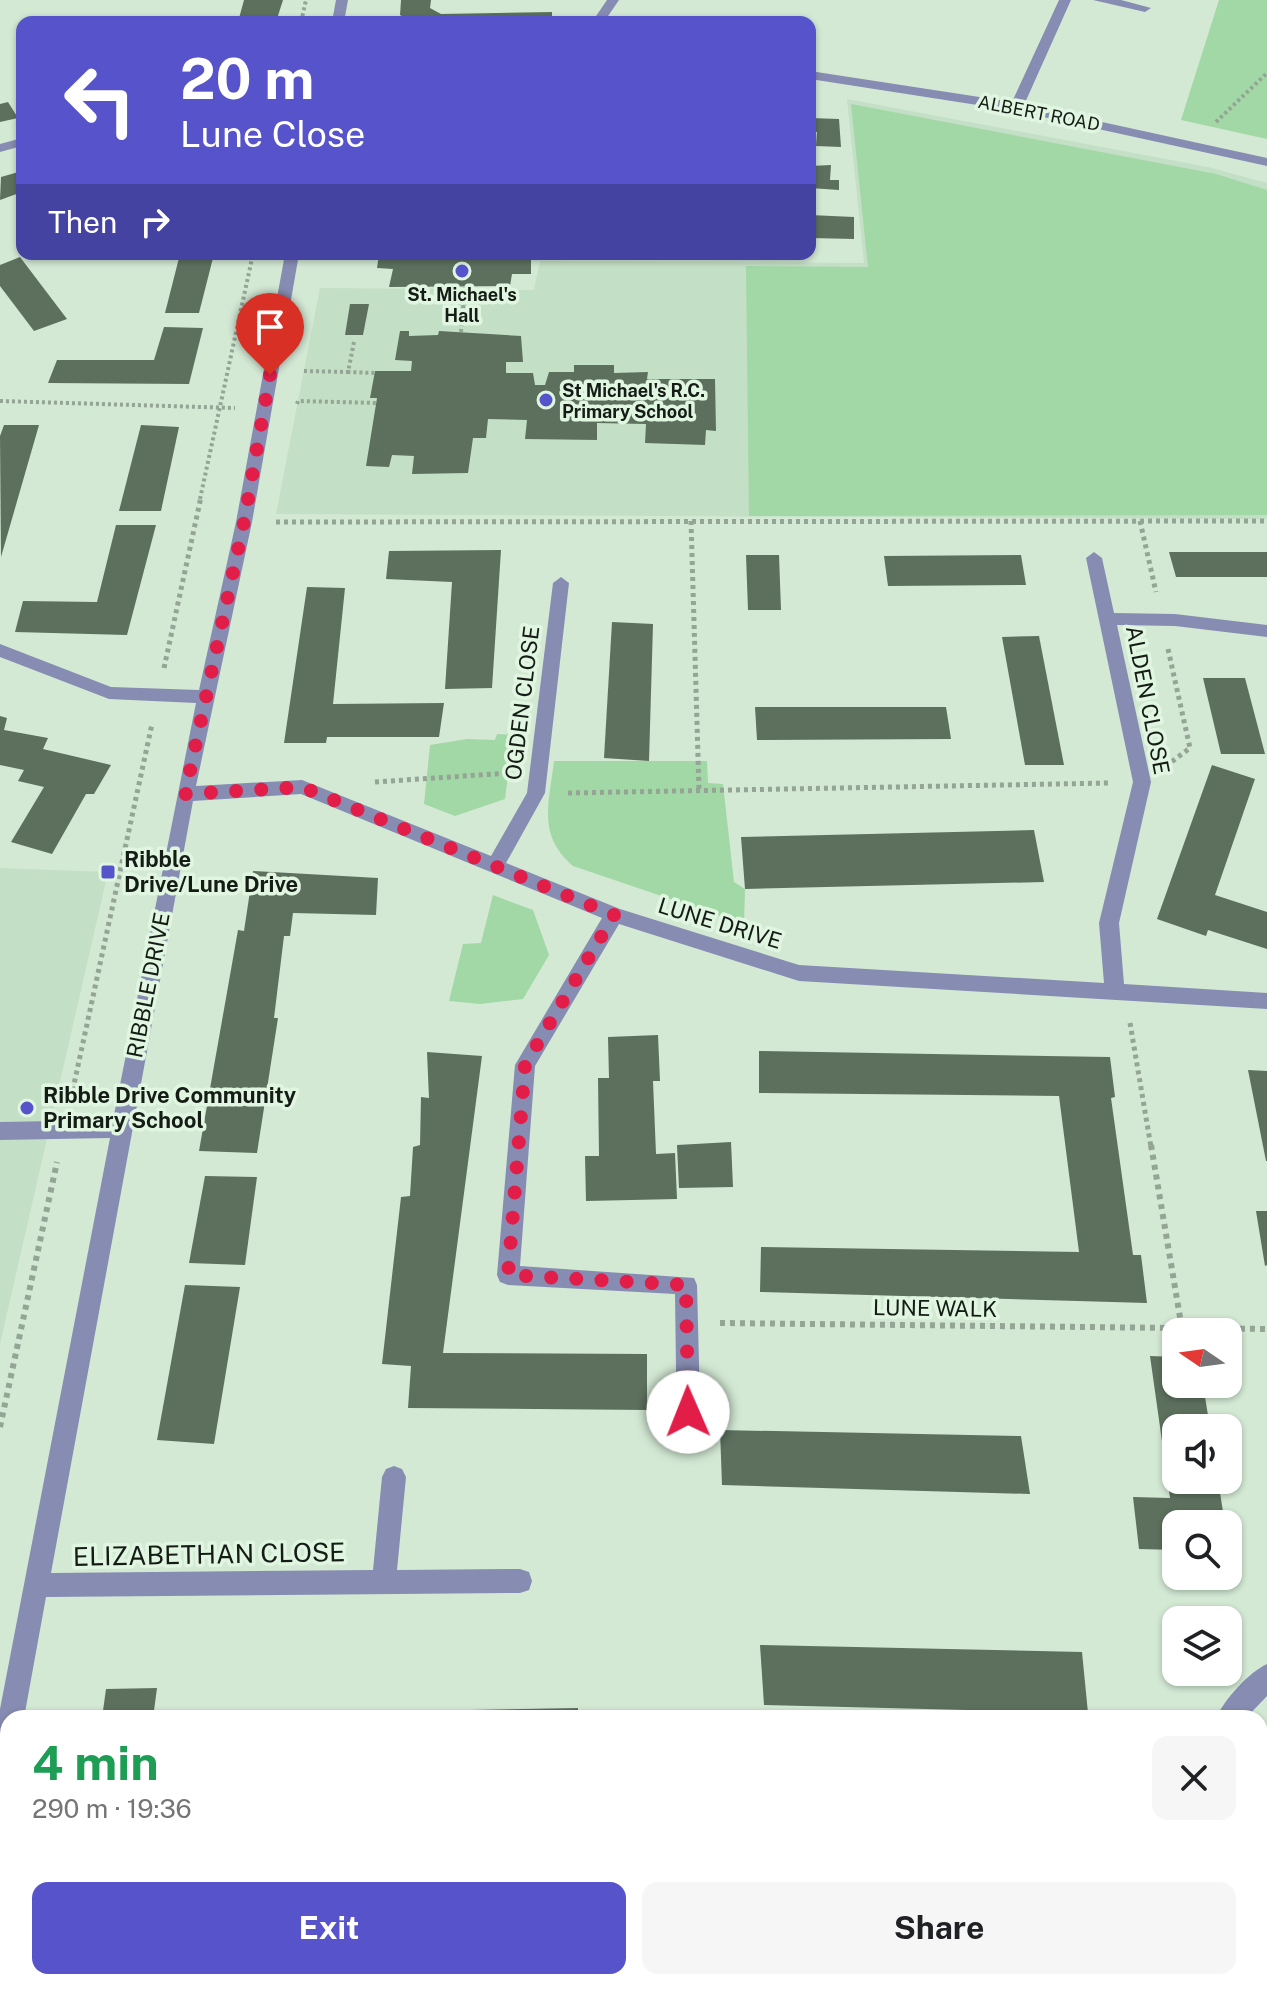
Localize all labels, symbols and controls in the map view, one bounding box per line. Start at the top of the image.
text: 20 m [180,46,314,112]
icon: left [48,48,152,152]
street label: ALBERT ROAD [976,91,1102,135]
text: Lune Close [180,113,365,155]
icon: right [133,200,177,244]
text: Then [48,204,117,240]
marker: St. Michael's Hall [453,262,471,280]
place label: St. Michael's Hall [407,284,517,326]
pin [236,293,304,375]
icon: arrive [248,305,292,349]
place label: St Michael's R.C. Primary School [562,380,705,422]
marker: St Michael's R.C. Primary School [537,391,555,409]
street label: ALDEN CLOSE [1121,623,1175,777]
street label: OGDEN CLOSE [500,624,544,782]
place label: Ribble Drive/Lune Drive [124,846,298,897]
marker: Ribble Drive/Lune Drive [99,863,117,881]
street label: LUNE DRIVE [655,892,785,954]
street label: RIBBLE DRIVE [121,910,175,1060]
place label: Ribble Drive Community Primary School [43,1082,297,1133]
marker: Ribble Drive Community Primary School [18,1099,36,1117]
street label: LUNE WALK [873,1294,997,1322]
north arrow [1162,1318,1242,1398]
map controls [1162,1318,1242,1686]
position arrow [646,1370,730,1454]
button: sound [1162,1414,1242,1494]
button: search [1162,1510,1242,1590]
street label: ELIZABETHAN CLOSE [72,1536,346,1572]
button: layers [1162,1606,1242,1686]
text: 4 min [32,1734,159,1791]
button: close [1152,1736,1236,1820]
text: 290 m · 19:36 [32,1793,192,1824]
button: Exit [32,1882,626,1974]
button: Share [642,1882,1236,1974]

